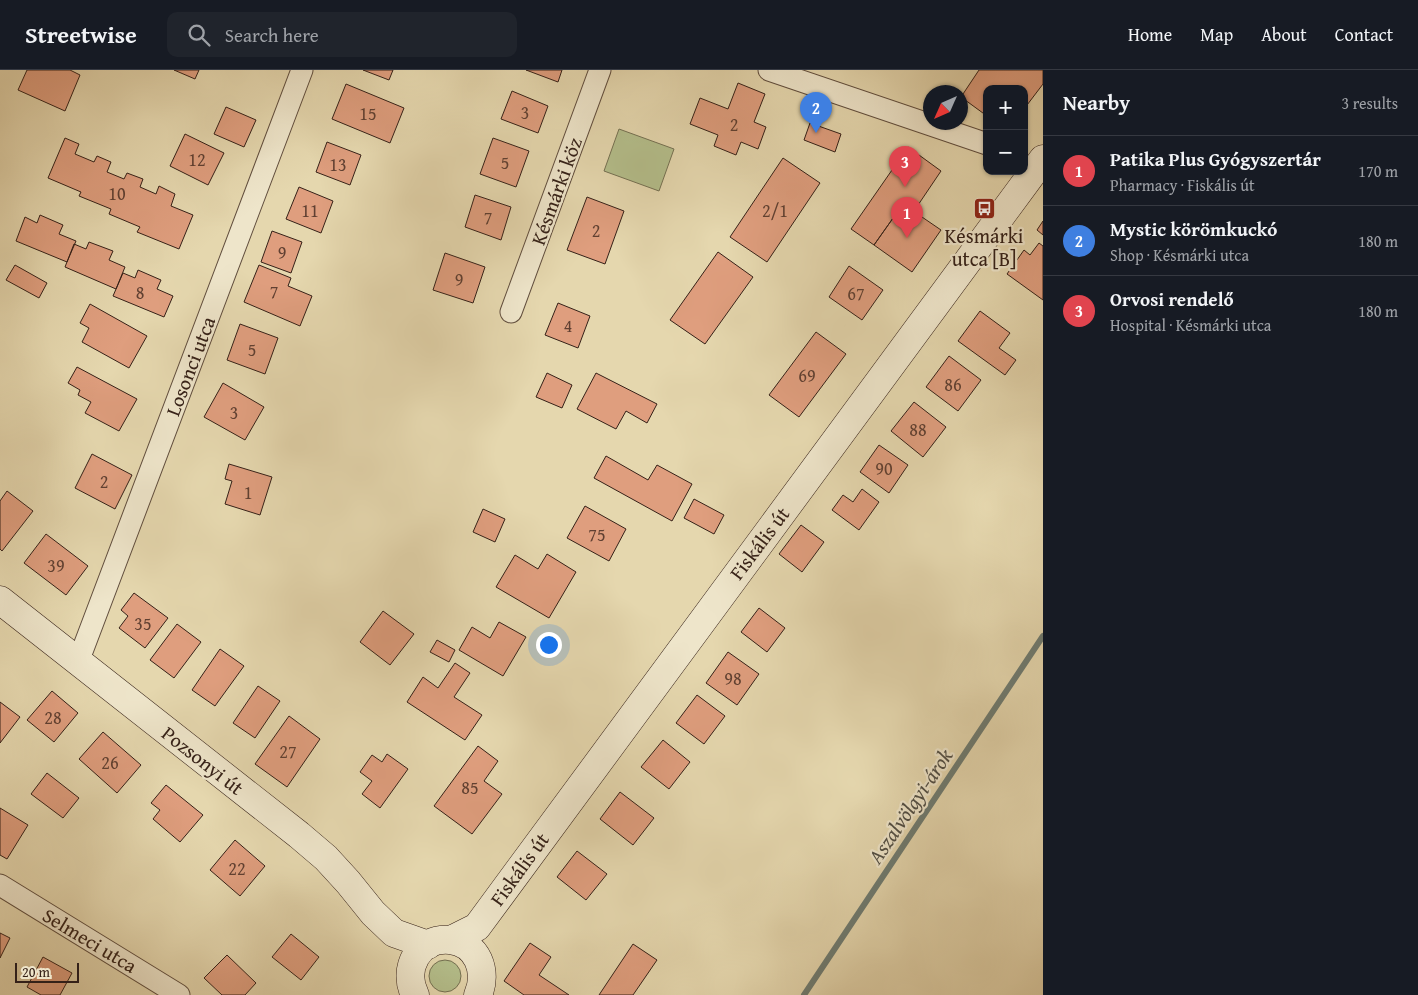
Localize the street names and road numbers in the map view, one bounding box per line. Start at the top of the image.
street label: Késmárki köz [523,133,589,249]
street label: Losonci utca [158,312,222,420]
street label: Fiskális út [722,501,796,585]
street label: Pozsonyi út [156,719,250,801]
street label: Fiskális út [482,826,556,912]
street label: Selmeci utca [37,900,143,980]

